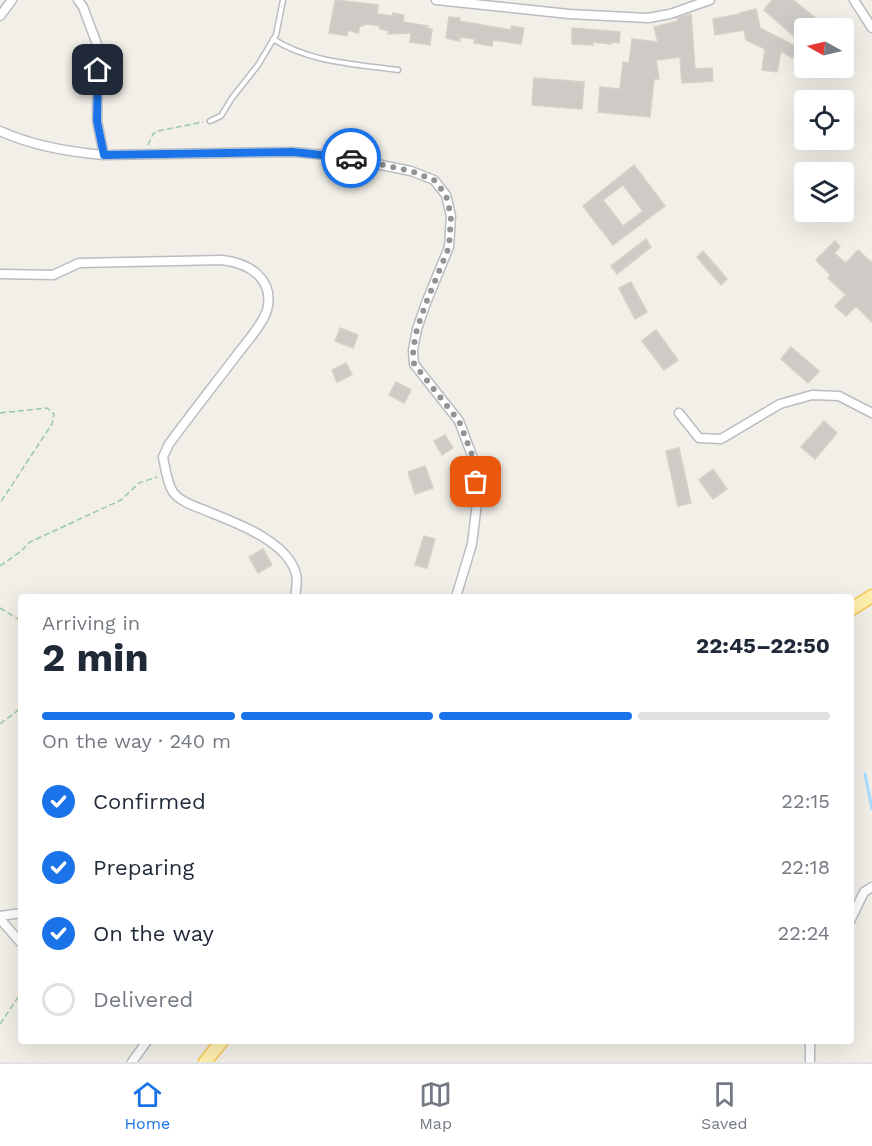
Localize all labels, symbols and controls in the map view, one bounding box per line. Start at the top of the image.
north arrow [794,18,854,78]
map controls [794,18,854,222]
pin [72,44,123,95]
icon: home [81,53,114,86]
button: locate [794,90,854,150]
courier [321,128,381,188]
icon: car [335,142,368,175]
button: layers [794,162,854,222]
pin [450,456,501,507]
icon: bag [459,465,492,498]
text: Arriving in [42,611,140,635]
text: 22:45–22:50 [696,633,830,658]
text: 2 min [42,635,149,680]
text: On the way · 240 m [42,729,231,753]
icon: check [42,785,75,818]
text: Confirmed [93,789,206,814]
text: 22:15 [781,789,830,813]
icon: check [42,851,75,884]
text: Preparing [93,855,194,880]
text: 22:18 [781,855,830,879]
icon: check [42,917,75,950]
text: On the way [93,921,214,946]
text: 22:24 [777,921,830,945]
text: Delivered [93,987,193,1012]
tab: Home [124,1078,170,1133]
tab: Map [419,1078,452,1133]
tab: Saved [701,1078,748,1133]

